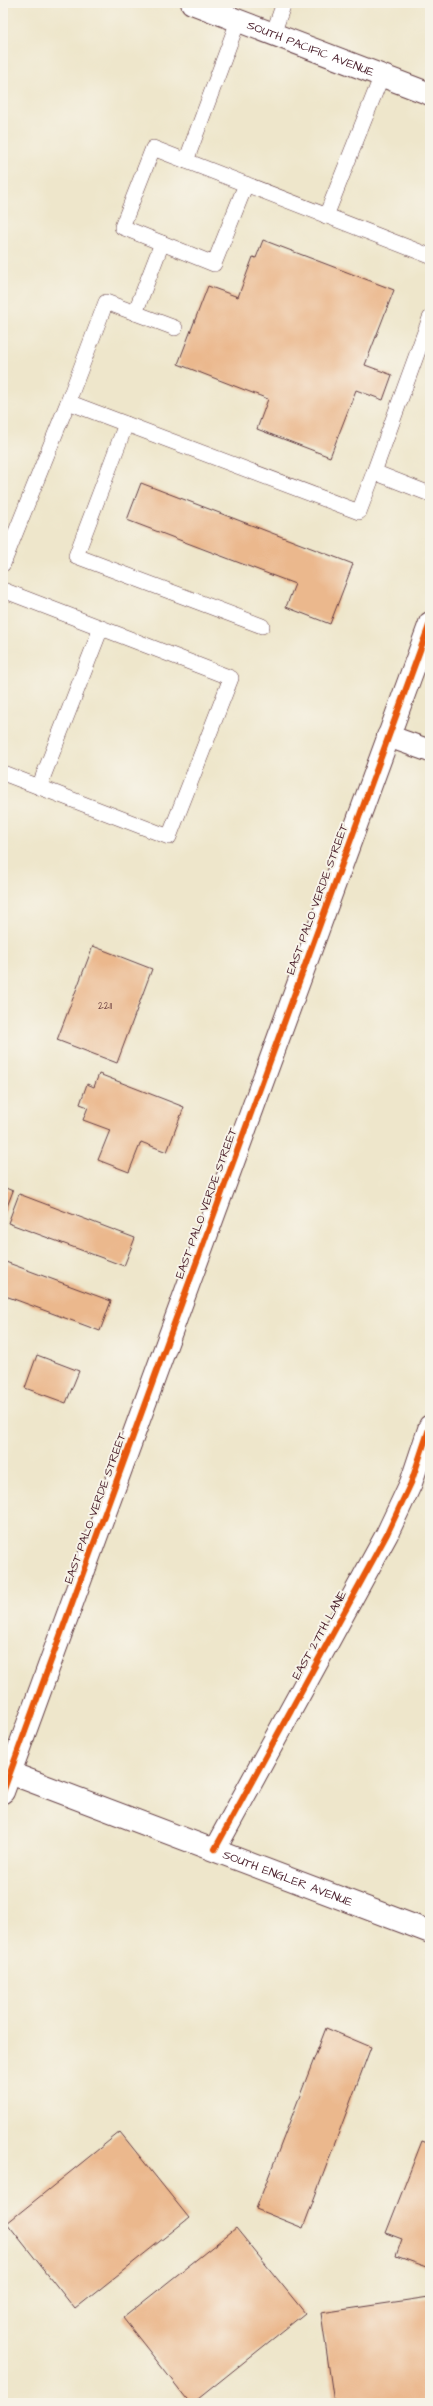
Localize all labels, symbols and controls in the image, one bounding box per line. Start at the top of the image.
street label: SOUTH PACIFIC AVENUE [244,17,376,81]
street label: EAST PALO VERDE STREET [282,821,353,977]
house number: 2211 [98,999,113,1013]
street label: EAST PALO VERDE STREET [171,1125,242,1281]
street label: EAST PALO VERDE STREET [60,1430,131,1586]
street label: EAST 27TH LANE [288,1588,351,1683]
street label: SOUTH ENGLER AVENUE [220,1846,355,1911]

